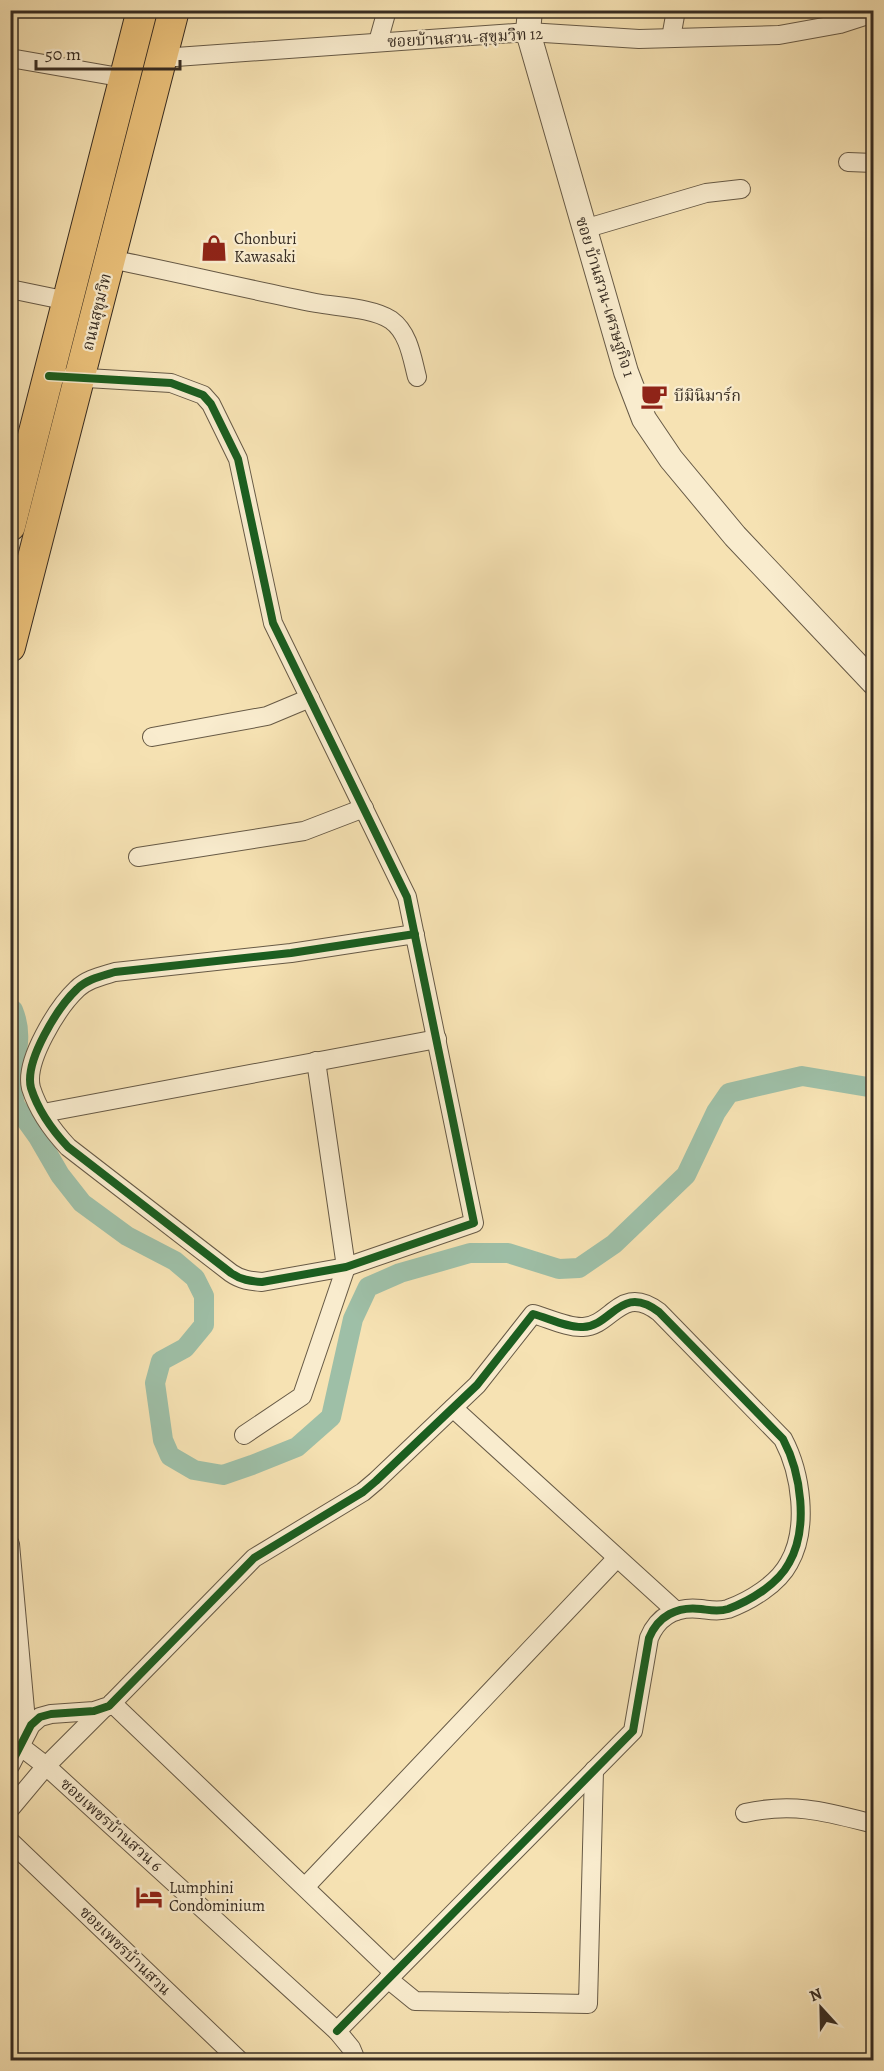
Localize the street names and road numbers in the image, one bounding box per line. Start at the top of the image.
street label: ซอยบ้านสวน-สุขุมวิท 12 [387,23,544,53]
street label: ซอย บ้านสวน-เศรษฐกิจ 1 [570,214,640,380]
street label: ถนนสุขุมวิท [77,271,117,353]
street label: ซอยเพชรบ้านสวน 6 [55,1773,167,1877]
street label: ซอยเพชรบ้านสวน [74,1901,176,2001]

